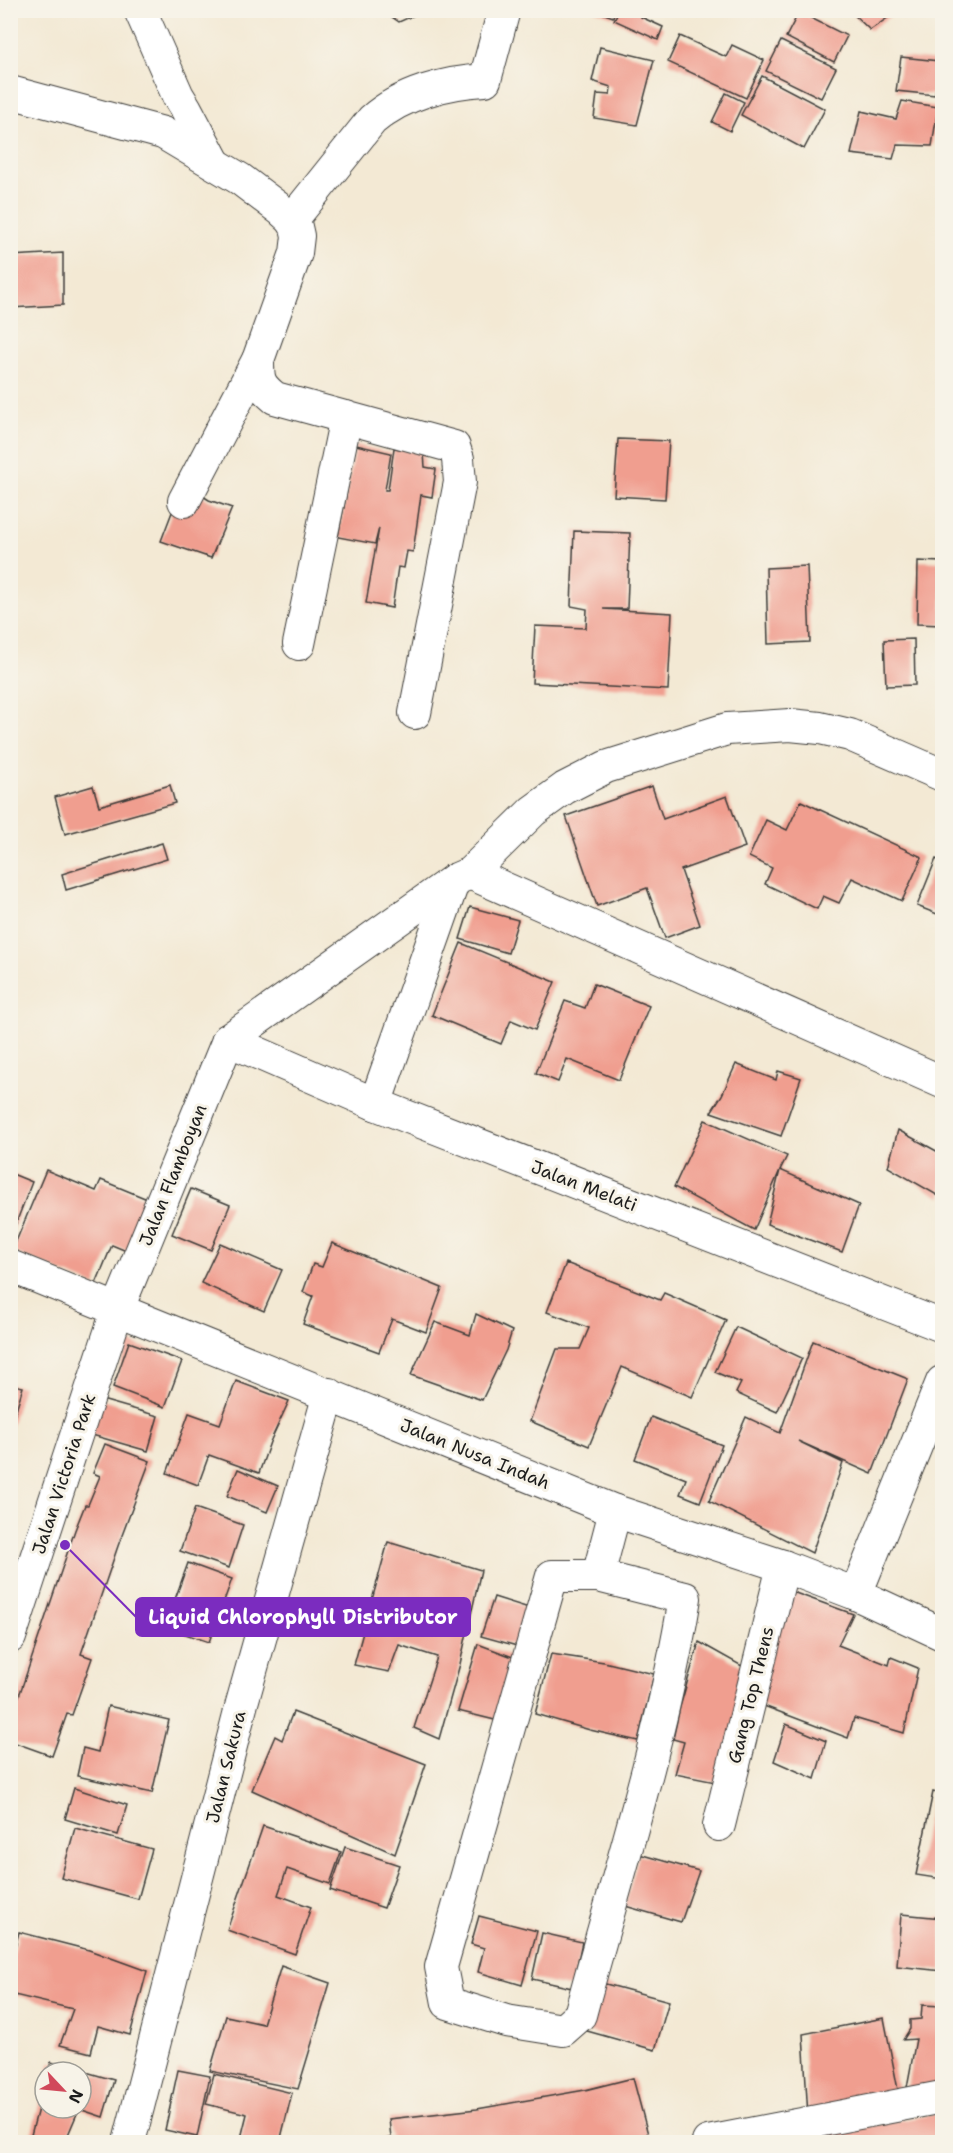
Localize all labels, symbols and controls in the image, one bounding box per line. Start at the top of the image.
street label: Jalan Flamboyan [134,1100,212,1250]
street label: Jalan Melati [528,1155,640,1217]
street label: Jalan Victoria Park [27,1391,101,1557]
street label: Jalan Nusa Indah [397,1413,553,1495]
callout: Liquid Chlorophyll Distributor [136,1598,470,1636]
text: Liquid Chlorophyll Distributor [148,1604,458,1630]
street label: Gang Top Thens [722,1624,780,1766]
street label: Jalan Sakura [200,1708,252,1826]
north arrow [33,2060,93,2120]
text: N [64,2086,88,2107]

